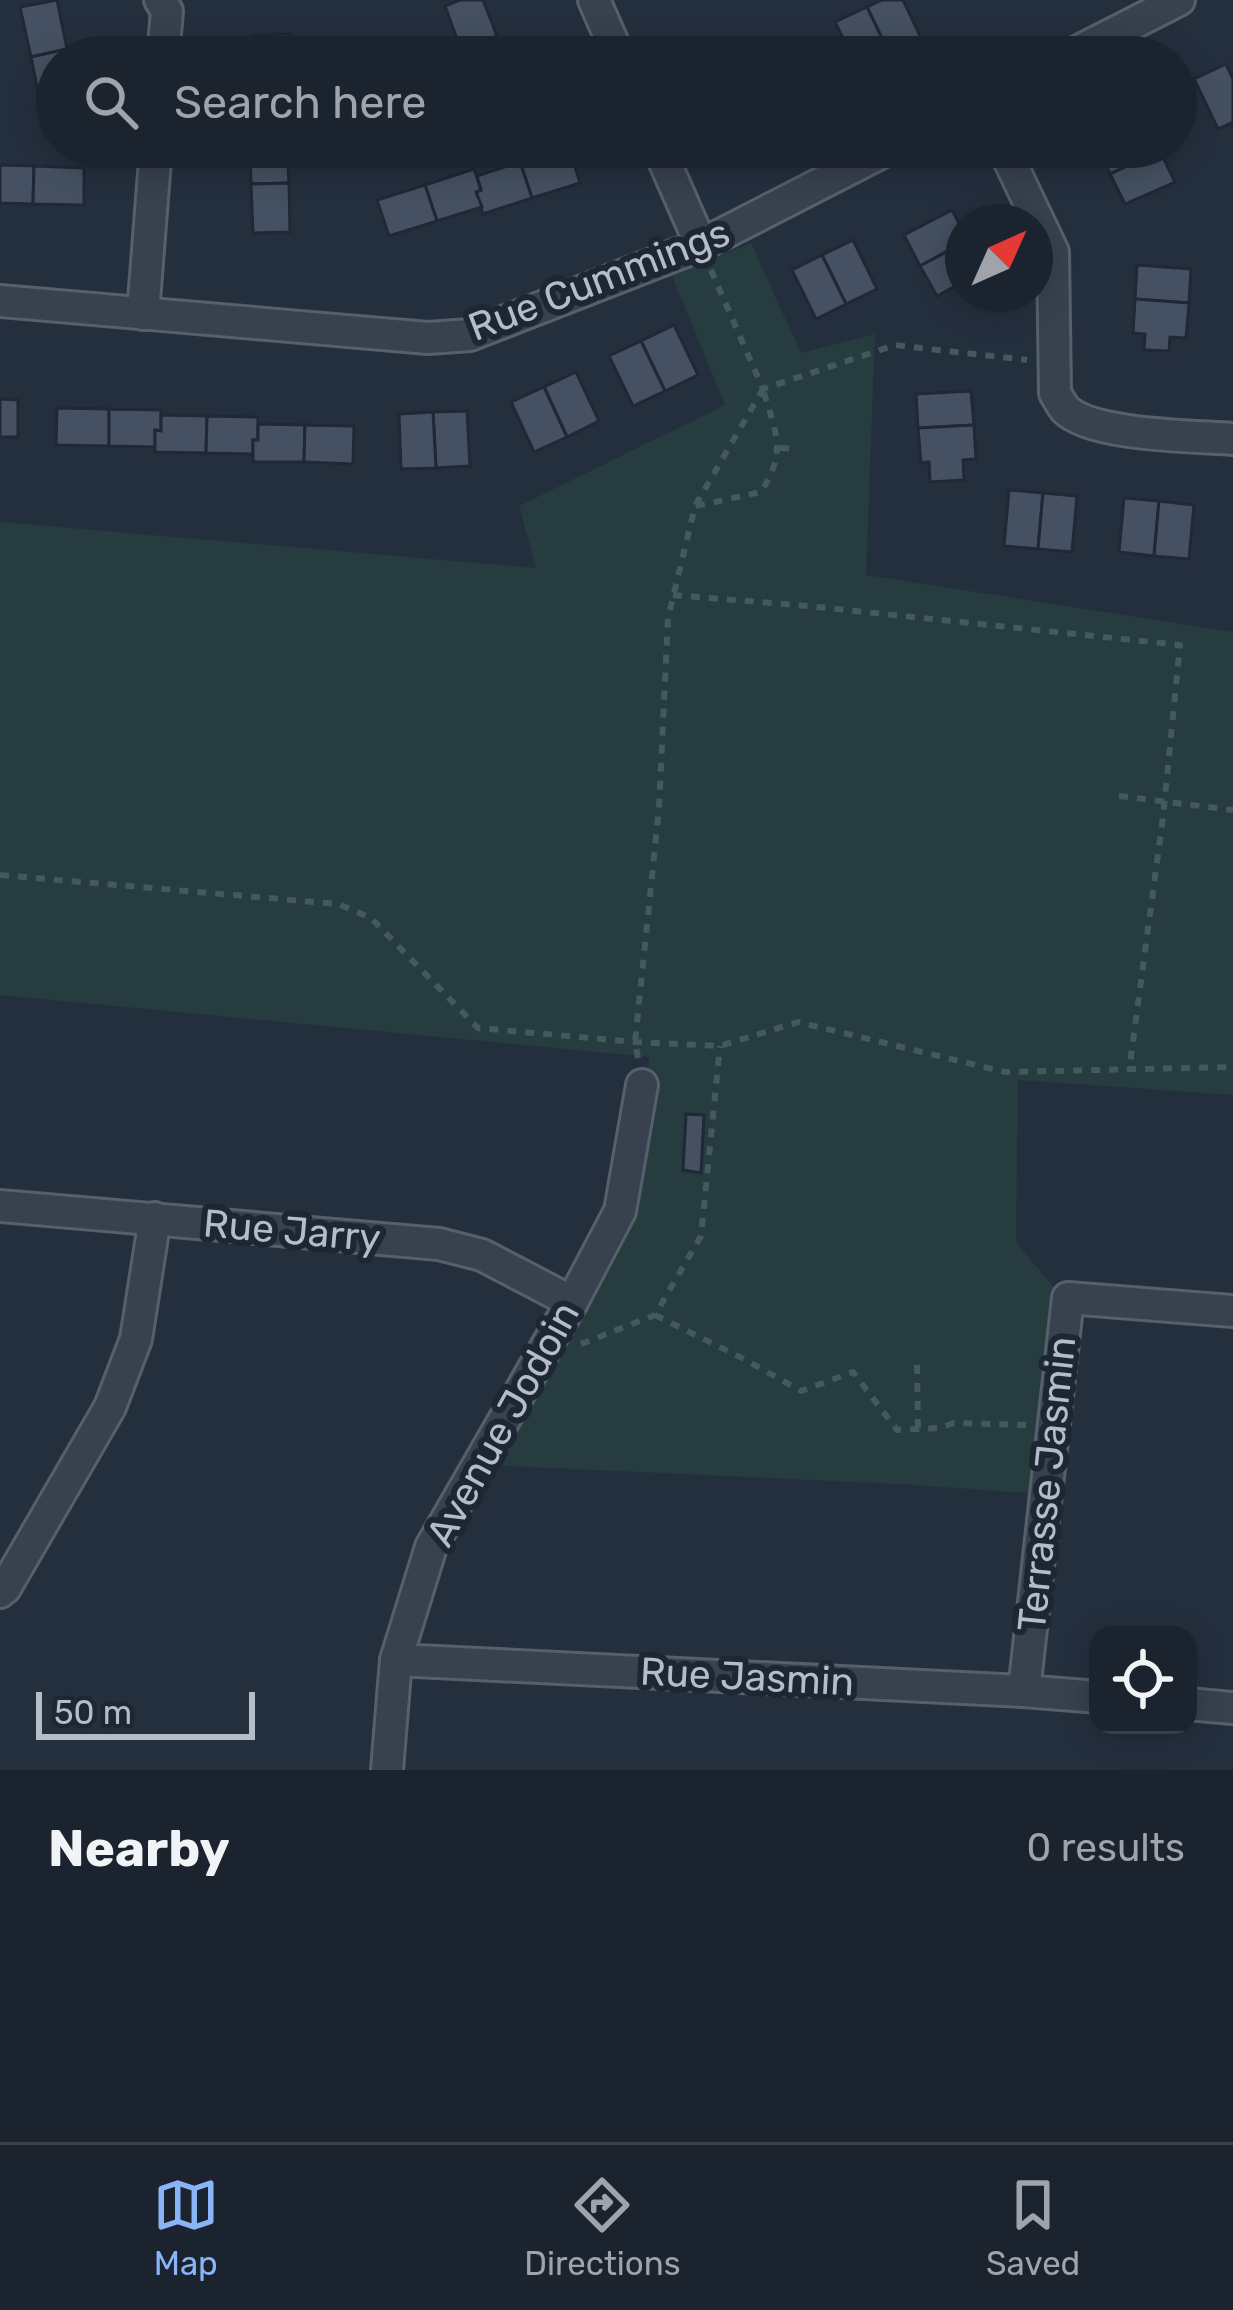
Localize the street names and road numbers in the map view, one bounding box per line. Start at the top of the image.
street label: Rue Cummings [462,209,736,351]
street label: Rue Jarry [201,1200,383,1262]
street label: Avenue Jodoin [417,1294,589,1554]
street label: Terrasse Jasmin [1009,1334,1085,1634]
street label: Rue Jasmin [639,1648,855,1706]

